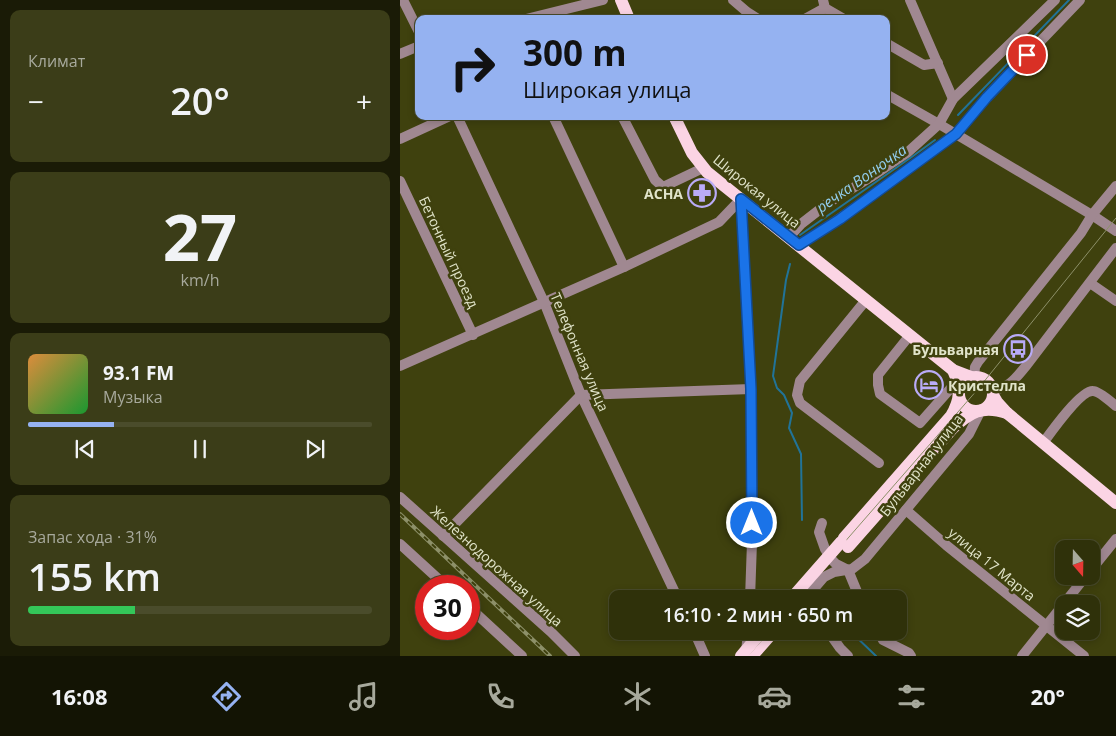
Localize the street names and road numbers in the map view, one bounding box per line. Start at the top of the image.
street label: Широкая улица [709,150,805,232]
street label: Бетонный проезд [415,193,483,311]
street label: Телефонная улица [546,290,614,414]
street label: Бульварная улица [875,410,967,520]
street label: Железнодорожная улица [427,501,567,631]
street label: улица 17 Марта [944,523,1040,605]

